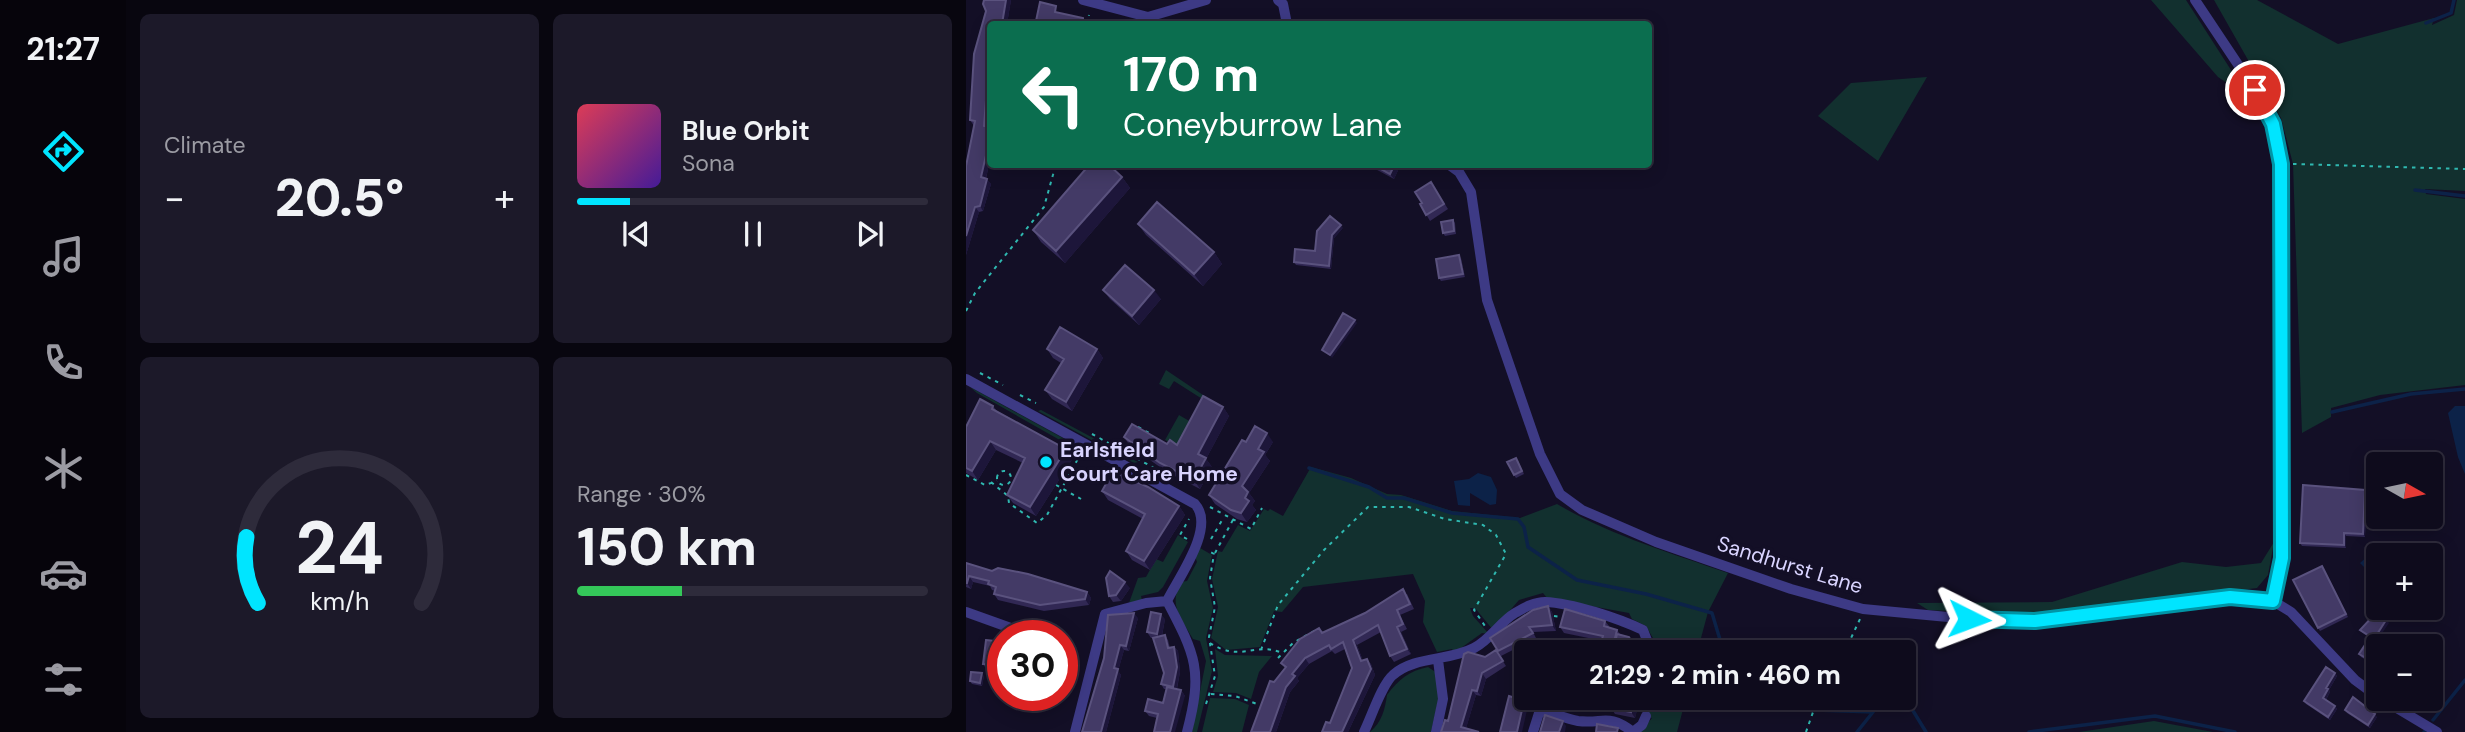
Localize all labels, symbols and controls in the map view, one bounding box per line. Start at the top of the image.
text: 21:27 [26,28,100,70]
text: 170 m [1123,42,1259,106]
icon: left [1008,49,1099,140]
pin [2225,60,2285,120]
icon: arrive [2236,71,2274,109]
text: Coneyburrow Lane [1123,104,1402,146]
text: Blue Orbit [682,114,810,148]
icon: directions [39,127,88,176]
text: Climate [164,130,246,160]
text: Sona [682,148,735,178]
text: 20.5° [275,164,404,232]
text: − [164,173,185,223]
text: + [494,173,515,223]
icon: previous [617,215,655,253]
icon: pause [734,215,772,253]
icon: next [851,215,889,253]
icon: music [39,232,88,281]
icon: phone [39,338,88,387]
place label: Earlsfield Court Care Home [1060,436,1238,488]
icon: climate [39,444,88,493]
north arrow [2366,452,2443,528]
map controls [2366,452,2443,711]
marker: Earlsfield Court Care Home [1038,454,1054,470]
text: Range · 30% [577,479,706,509]
text: 24 [295,502,384,597]
text: 150 km [577,513,757,581]
street label: Sandhurst Lane [1714,530,1866,600]
button: + [2366,543,2443,620]
icon: car [39,549,88,598]
position arrow [1932,582,2006,656]
text: km/h [310,585,369,618]
speed limit sign: 30 [987,620,1078,711]
button: − [2366,634,2443,711]
icon: filters [39,655,88,704]
text: 21:29 · 2 min · 460 m [1589,658,1841,692]

